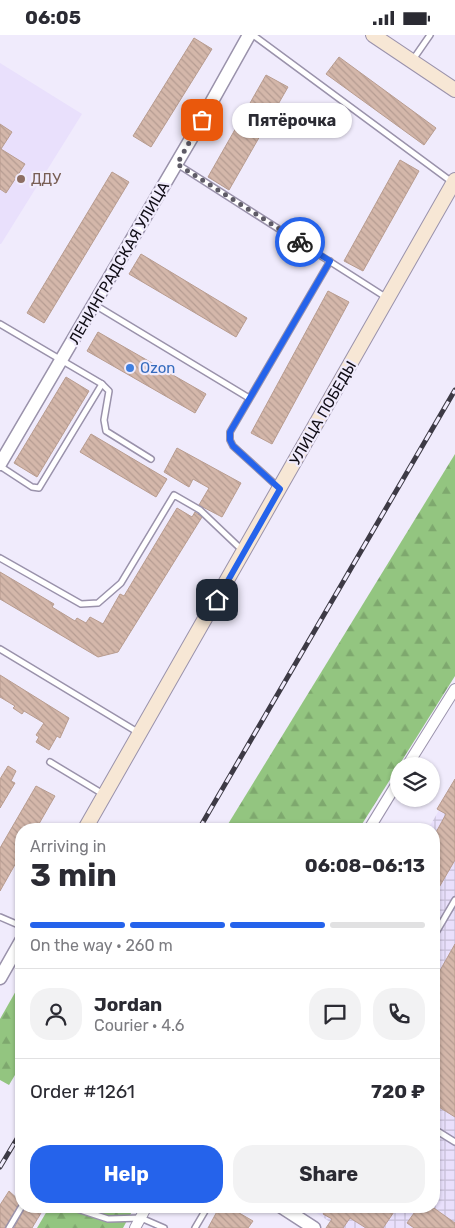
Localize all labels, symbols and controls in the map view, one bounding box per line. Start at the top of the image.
text: 06:05 [25,6,81,29]
pin [181,99,223,141]
callout: Пятёрочка [232,103,352,137]
icon: bag [188,106,216,134]
text: Пятёрочка [248,111,336,130]
place label: ДДУ [31,170,61,188]
marker: ДДУ [15,173,27,185]
street label: ЛЕНИНГРАДСКАЯ УЛИЦА [65,179,173,347]
courier [275,217,325,267]
icon: bike [286,228,314,256]
street label: УЛИЦА ПОБЕДЫ [286,358,360,468]
place label: Ozon [140,359,175,377]
marker: Ozon [124,362,136,374]
pin [196,579,238,621]
icon: home [203,586,231,614]
map controls [390,757,440,807]
button: layers [390,757,440,807]
text: Arriving in [30,837,106,856]
text: 06:08–06:13 [305,854,425,877]
text: 3 min [30,856,117,894]
text: On the way · 260 m [30,936,173,955]
button: person [30,988,82,1040]
button: chat [309,988,361,1040]
button: phone [373,988,425,1040]
text: Jordan [94,993,162,1016]
text: Courier · 4.6 [94,1016,184,1035]
text: Order #1261 [30,1080,135,1103]
text: 720 ₽ [371,1080,425,1103]
button: Help [30,1145,223,1203]
button: Share [233,1145,425,1203]

